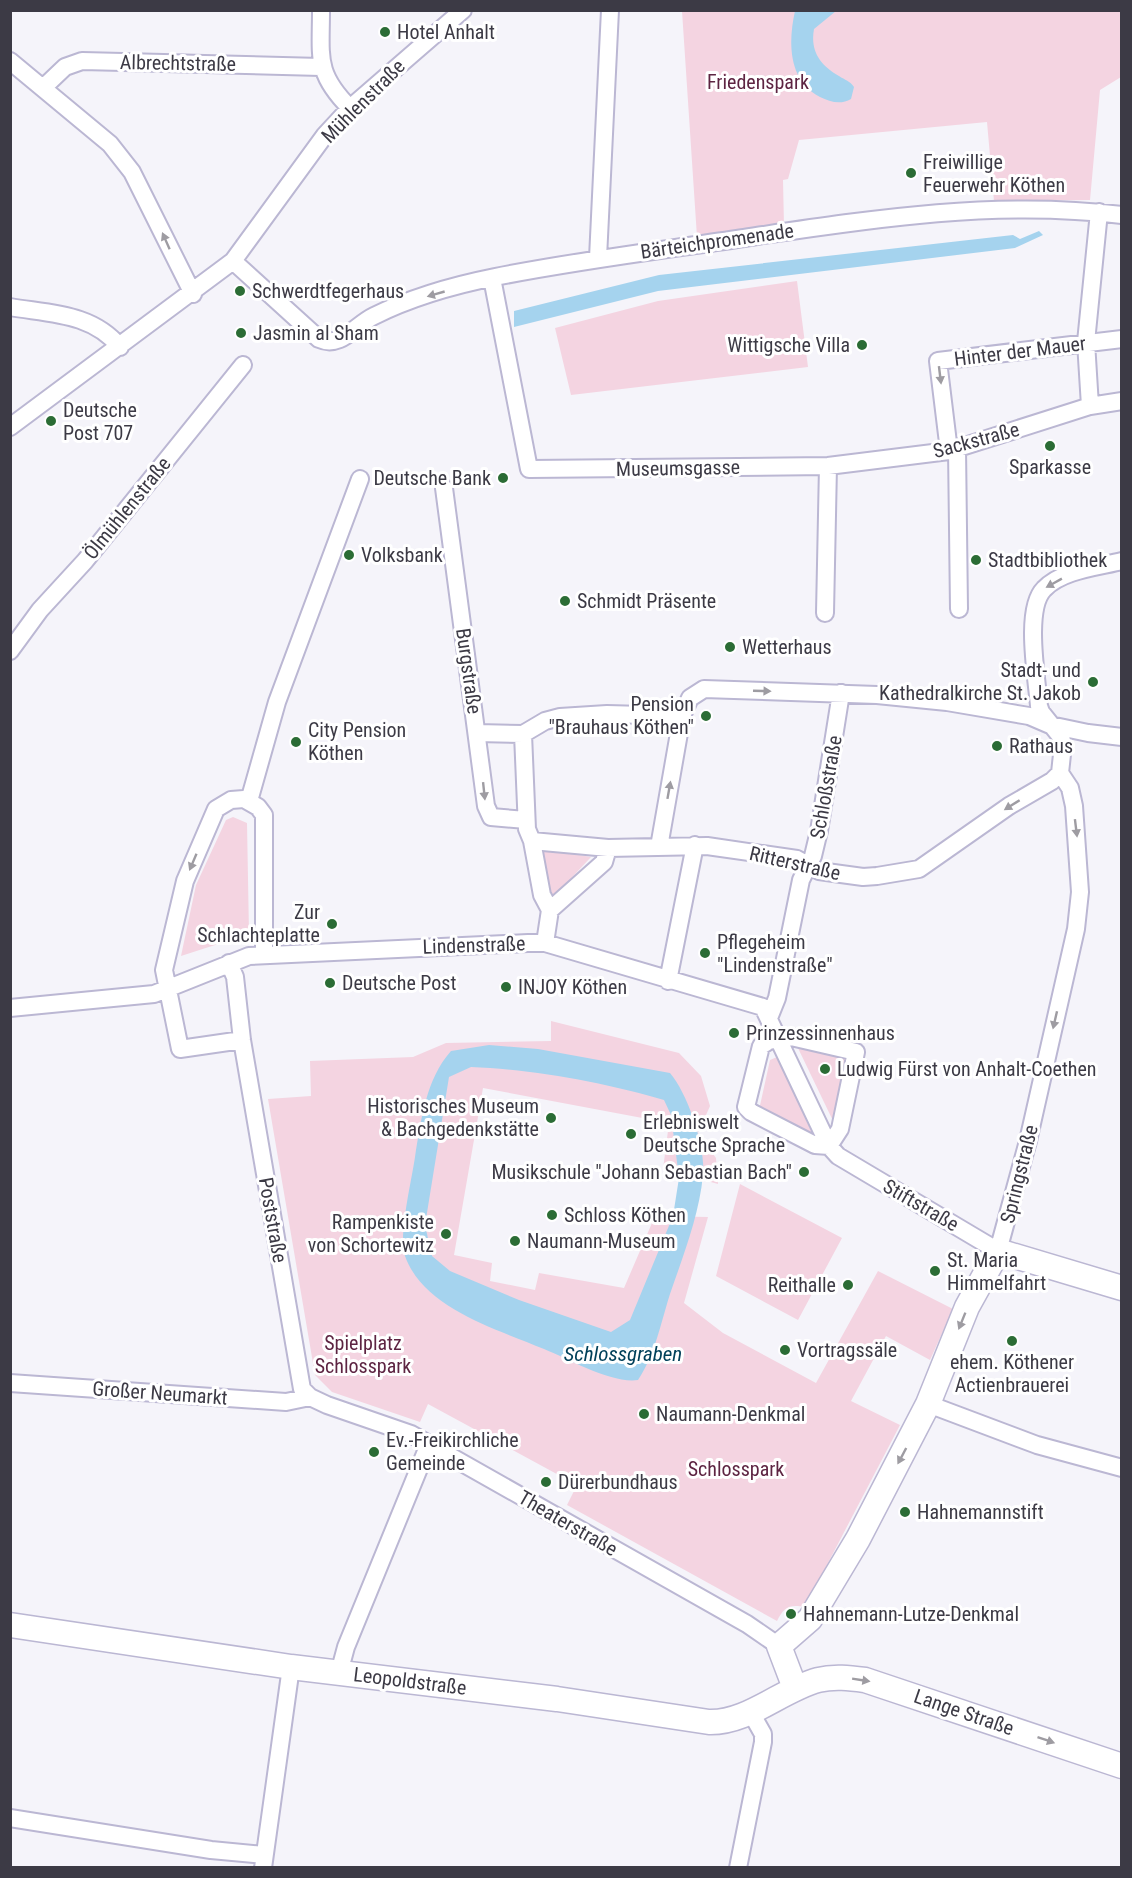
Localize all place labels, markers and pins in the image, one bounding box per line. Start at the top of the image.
place label: Hotel Anhalt [397,20,495,44]
marker: Hotel Anhalt [378,25,392,39]
place label: Freiwillige Feuerwehr Köthen [923,150,1065,197]
marker: Freiwillige Feuerwehr Köthen [904,166,918,180]
place label: Schwerdtfegerhaus [252,279,404,303]
marker: Schwerdtfegerhaus [233,284,247,298]
place label: Jasmin al Sham [253,321,379,345]
marker: Jasmin al Sham [234,326,248,340]
place label: Wittigsche Villa [727,333,850,357]
marker: Wittigsche Villa [855,338,869,352]
place label: Deutsche Post 707 [63,398,137,445]
marker: Deutsche Post 707 [44,414,58,428]
marker: Sparkasse [1043,439,1057,453]
place label: Sparkasse [1009,455,1091,479]
place label: Deutsche Bank [373,466,491,490]
marker: Deutsche Bank [496,471,510,485]
place label: Volksbank [361,543,443,567]
marker: Volksbank [342,548,356,562]
place label: Stadtbibliothek [988,548,1107,572]
marker: Stadtbibliothek [969,553,983,567]
place label: Schmidt Präsente [577,589,716,613]
marker: Schmidt Präsente [558,594,572,608]
place label: Wetterhaus [742,635,832,659]
marker: Wetterhaus [723,640,737,654]
place label: Stadt- und Kathedralkirche St. Jakob [879,658,1081,705]
marker: Stadt- und Kathedralkirche St. Jakob [1086,675,1100,689]
place label: Pension "Brauhaus Köthen" [548,692,694,739]
marker: Pension "Brauhaus Köthen" [699,709,713,723]
place label: City Pension Köthen [308,718,406,765]
place label: Rathaus [1009,734,1073,758]
marker: City Pension Köthen [289,735,303,749]
marker: Rathaus [990,739,1004,753]
place label: Zur Schlachteplatte [197,900,320,947]
marker: Zur Schlachteplatte [325,917,339,931]
place label: Pflegeheim "Lindenstraße" [717,930,833,977]
marker: Pflegeheim "Lindenstraße" [698,946,712,960]
place label: Deutsche Post [342,971,456,995]
place label: INJOY Köthen [518,975,627,999]
marker: Deutsche Post [323,976,337,990]
marker: INJOY Köthen [499,980,513,994]
place label: Prinzessinnenhaus [746,1021,895,1045]
marker: Prinzessinnenhaus [727,1026,741,1040]
place label: Ludwig Fürst von Anhalt-Coethen [837,1057,1097,1081]
marker: Ludwig Fürst von Anhalt-Coethen [818,1062,832,1076]
place label: Historisches Museum & Bachgedenkstätte [367,1094,539,1141]
place label: Erlebniswelt Deutsche Sprache [643,1110,785,1157]
marker: Historisches Museum & Bachgedenkstätte [544,1111,558,1125]
marker: Erlebniswelt Deutsche Sprache [624,1127,638,1141]
place label: Musikschule "Johann Sebastian Bach" [491,1160,792,1184]
marker: Musikschule "Johann Sebastian Bach" [797,1165,811,1179]
place label: Schloss Köthen [564,1203,686,1227]
marker: Schloss Köthen [545,1208,559,1222]
place label: Rampenkiste von Schortewitz [308,1210,434,1257]
marker: Rampenkiste von Schortewitz [439,1227,453,1241]
place label: Naumann-Museum [527,1229,676,1253]
marker: Naumann-Museum [508,1234,522,1248]
place label: St. Maria Himmelfahrt [947,1248,1046,1295]
marker: St. Maria Himmelfahrt [928,1264,942,1278]
place label: Reithalle [768,1273,836,1297]
marker: Reithalle [841,1278,855,1292]
marker: ehem. Köthener Actienbrauerei [1005,1334,1019,1348]
place label: Vortragssäle [797,1338,897,1362]
marker: Vortragssäle [778,1343,792,1357]
place label: ehem. Köthener Actienbrauerei [950,1350,1074,1397]
place label: Naumann-Denkmal [656,1402,805,1426]
marker: Naumann-Denkmal [637,1407,651,1421]
place label: Ev.-Freikirchliche Gemeinde [386,1428,519,1475]
marker: Ev.-Freikirchliche Gemeinde [367,1445,381,1459]
place label: Dürerbundhaus [558,1470,678,1494]
marker: Dürerbundhaus [539,1475,553,1489]
place label: Hahnemannstift [917,1500,1044,1524]
marker: Hahnemannstift [898,1505,912,1519]
place label: Hahnemann-Lutze-Denkmal [803,1602,1019,1626]
marker: Hahnemann-Lutze-Denkmal [784,1607,798,1621]

